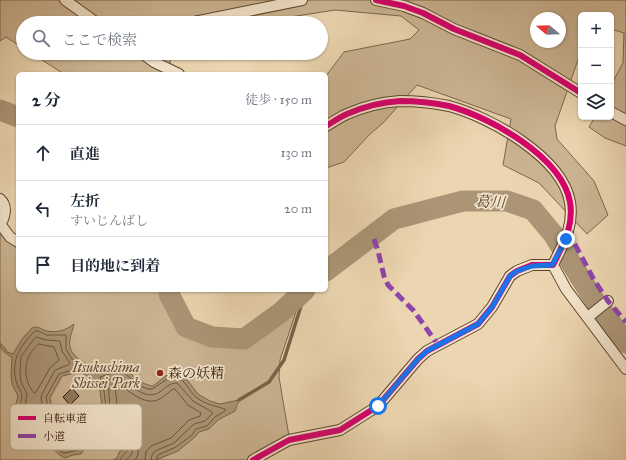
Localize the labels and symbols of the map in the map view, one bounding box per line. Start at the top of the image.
north arrow [530,12,566,48]
water label: 葛川 [475,192,507,212]
route end [557,230,575,248]
park label: Itsukushima Shissei Park [71,359,141,392]
place label: 森の妖精 [168,365,224,382]
marker: 森の妖精 [155,368,165,378]
route start [369,397,387,415]
legend [10,404,142,450]
text: 自転車道 [43,412,87,425]
text: 小道 [43,430,65,443]

